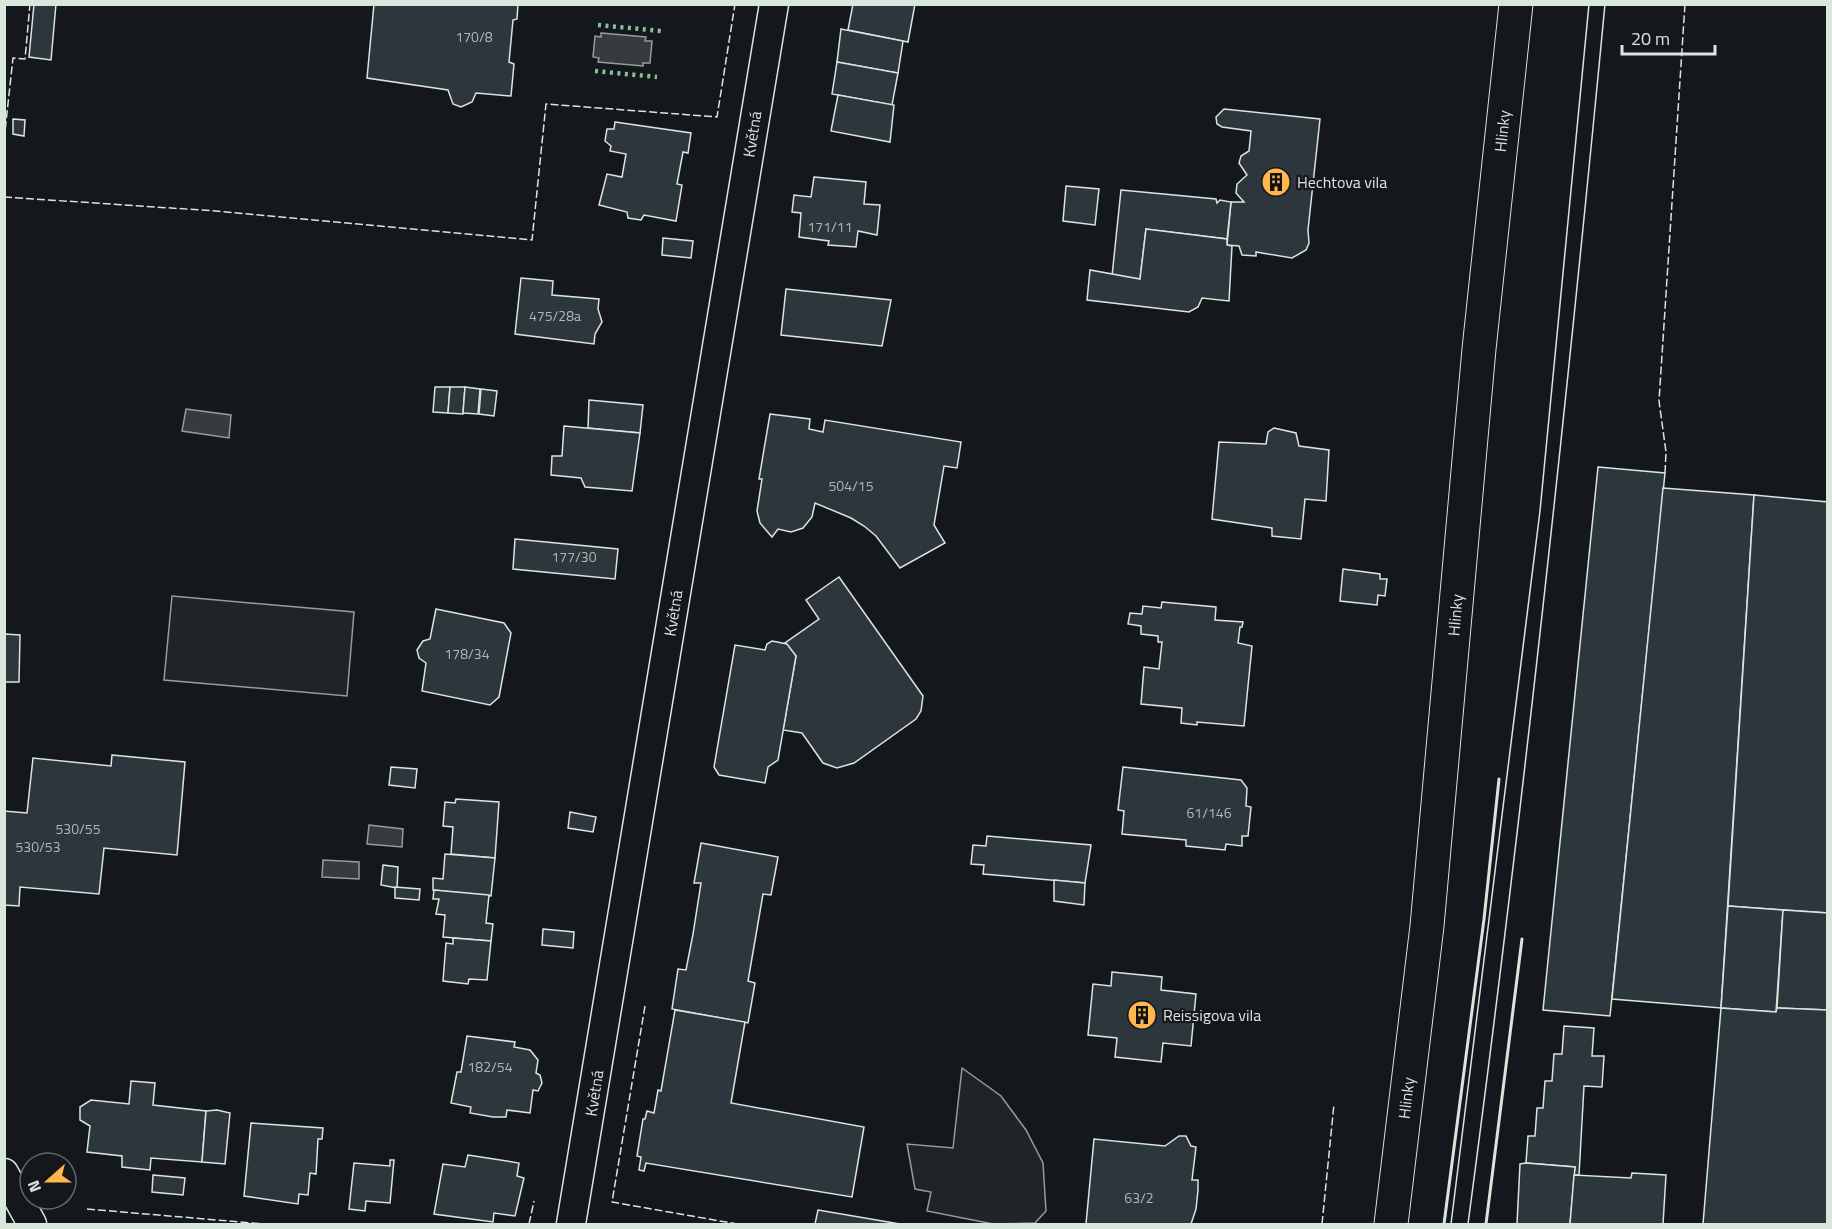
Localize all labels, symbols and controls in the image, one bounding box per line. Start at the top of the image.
scale bar [1622,18,1715,56]
text: 20 m [1631,25,1670,52]
house number: 170/8 [455,26,493,47]
street label: Květná [737,109,767,159]
street label: Hlinky [1488,109,1516,153]
building icon: Hechtova vila [1260,166,1292,198]
place label: Hechtova vila [1297,170,1387,194]
house number: 171/11 [808,216,852,237]
house number: 475/28a [529,305,581,326]
house number: 504/15 [829,475,874,496]
house number: 177/30 [552,546,597,567]
street label: Květná [658,588,688,638]
street label: Hlinky [1441,593,1469,637]
house number: 178/34 [445,643,490,664]
house number: 61/146 [1187,802,1232,823]
house number: 530/55 [56,818,101,839]
house number: 530/53 [16,836,60,857]
building icon: Reissigova vila [1126,999,1158,1031]
place label: Reissigova vila [1163,1003,1261,1027]
house number: 182/54 [468,1056,513,1077]
street label: Květná [579,1068,609,1118]
street label: Hlinky [1392,1075,1421,1120]
north arrow [18,1151,78,1211]
text: N [21,1177,47,1196]
house number: 63/2 [1124,1187,1154,1208]

